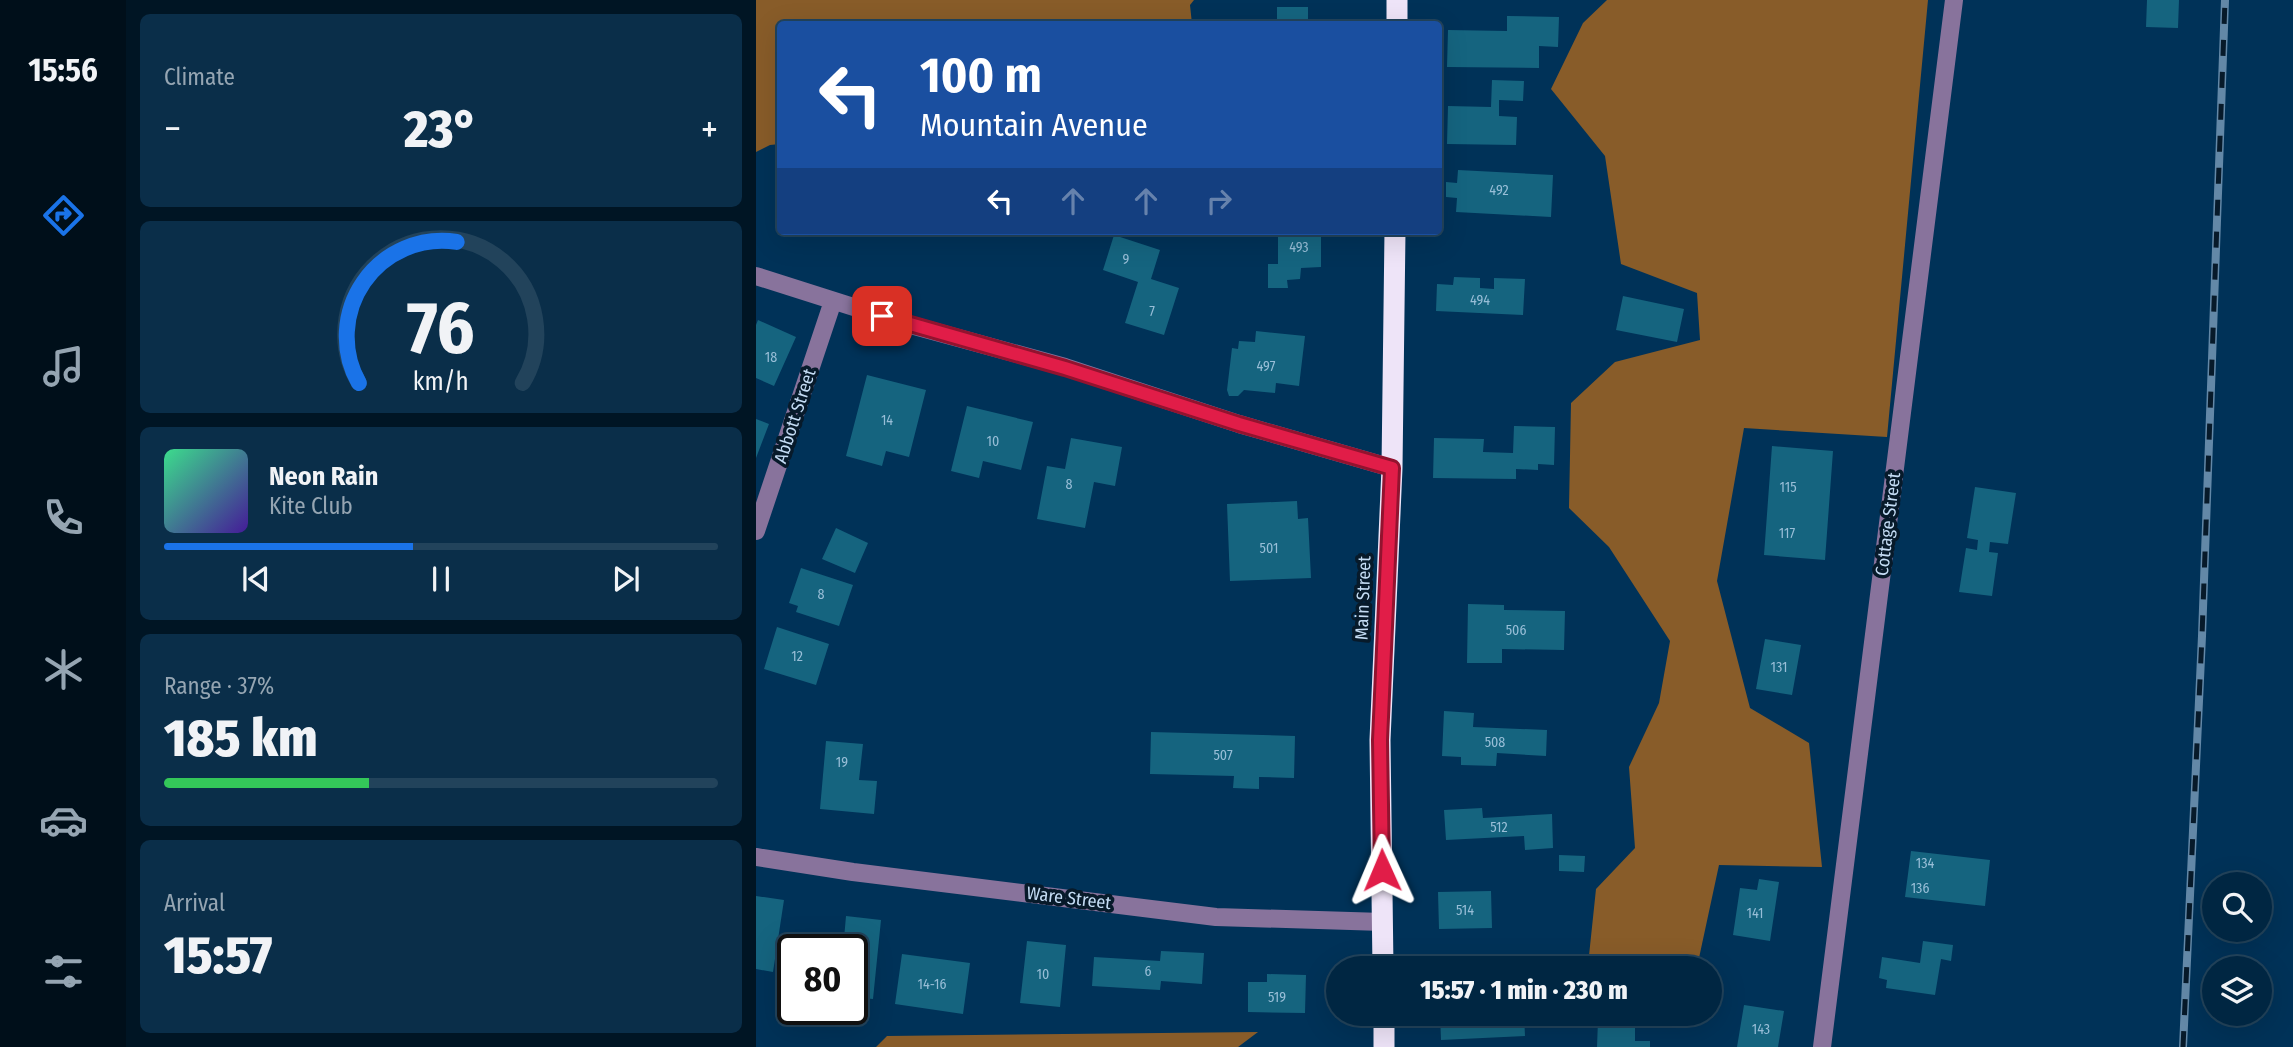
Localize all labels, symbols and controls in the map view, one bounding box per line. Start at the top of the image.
text: 100 m [920,46,1042,105]
icon: left [805,49,896,140]
text: 15:56 [28,51,98,89]
text: Climate [164,63,235,91]
text: 23° [404,98,478,161]
text: − [164,106,181,152]
text: + [701,106,718,152]
text: Mountain Avenue [920,106,1148,144]
icon: left [981,182,1019,220]
icon: ahead [1054,182,1092,220]
icon: ahead [1127,182,1165,220]
icon: right [1200,182,1238,220]
house number: 492 [1489,182,1509,199]
icon: directions [39,191,88,240]
house number: 493 [1289,239,1309,256]
house number: 9 [1123,251,1130,268]
text: 76 [407,285,475,372]
pin [852,286,912,346]
house number: 494 [1470,292,1490,309]
icon: arrive [863,297,901,335]
house number: 7 [1149,303,1155,320]
icon: music [39,342,88,391]
house number: 18 [765,349,777,366]
house number: 497 [1257,358,1276,375]
street label: Abbott Street [769,366,821,466]
text: km/h [413,367,469,397]
house number: 14 [881,412,893,429]
house number: 10 [987,433,999,450]
text: Neon Rain [269,461,378,492]
street label: Cottage Street [1871,471,1905,577]
house number: 8 [1066,476,1073,493]
house number: 115 [1779,479,1797,496]
text: Kite Club [269,492,353,520]
icon: phone [39,493,88,542]
house number: 117 [1779,525,1796,542]
house number: 501 [1260,540,1278,557]
street label: Main Street [1351,555,1375,640]
icon: previous [237,560,275,598]
icon: pause [422,560,460,598]
icon: next [607,560,645,598]
house number: 8 [818,586,825,603]
house number: 506 [1506,622,1526,639]
icon: climate [39,645,88,694]
house number: 12 [791,648,803,665]
house number: 131 [1771,659,1787,676]
text: Range · 37% [164,672,274,700]
text: 185 km [164,707,318,770]
house number: 508 [1485,734,1505,751]
house number: 507 [1213,747,1233,764]
house number: 19 [836,754,848,771]
icon: car [39,796,88,845]
house number: 512 [1490,819,1508,836]
position arrow [1345,833,1419,907]
house number: 134 [1916,855,1934,872]
map controls [2202,872,2272,1026]
button: search [2202,872,2272,942]
house number: 136 [1911,880,1929,897]
street label: Ware Street [1026,882,1113,914]
text: Arrival [164,889,225,917]
house number: 514 [1456,902,1474,919]
house number: 141 [1747,905,1763,922]
text: 15:57 [164,924,272,987]
speed limit sign: 80 [777,934,868,1025]
icon: filters [39,947,88,996]
button: layers [2202,956,2272,1026]
house number: 6 [1145,963,1152,980]
house number: 10 [1037,966,1049,983]
text: 15:57 · 1 min · 230 m [1420,975,1628,1006]
house number: 14-16 [918,976,946,993]
house number: 519 [1268,989,1286,1006]
house number: 143 [1752,1021,1770,1038]

